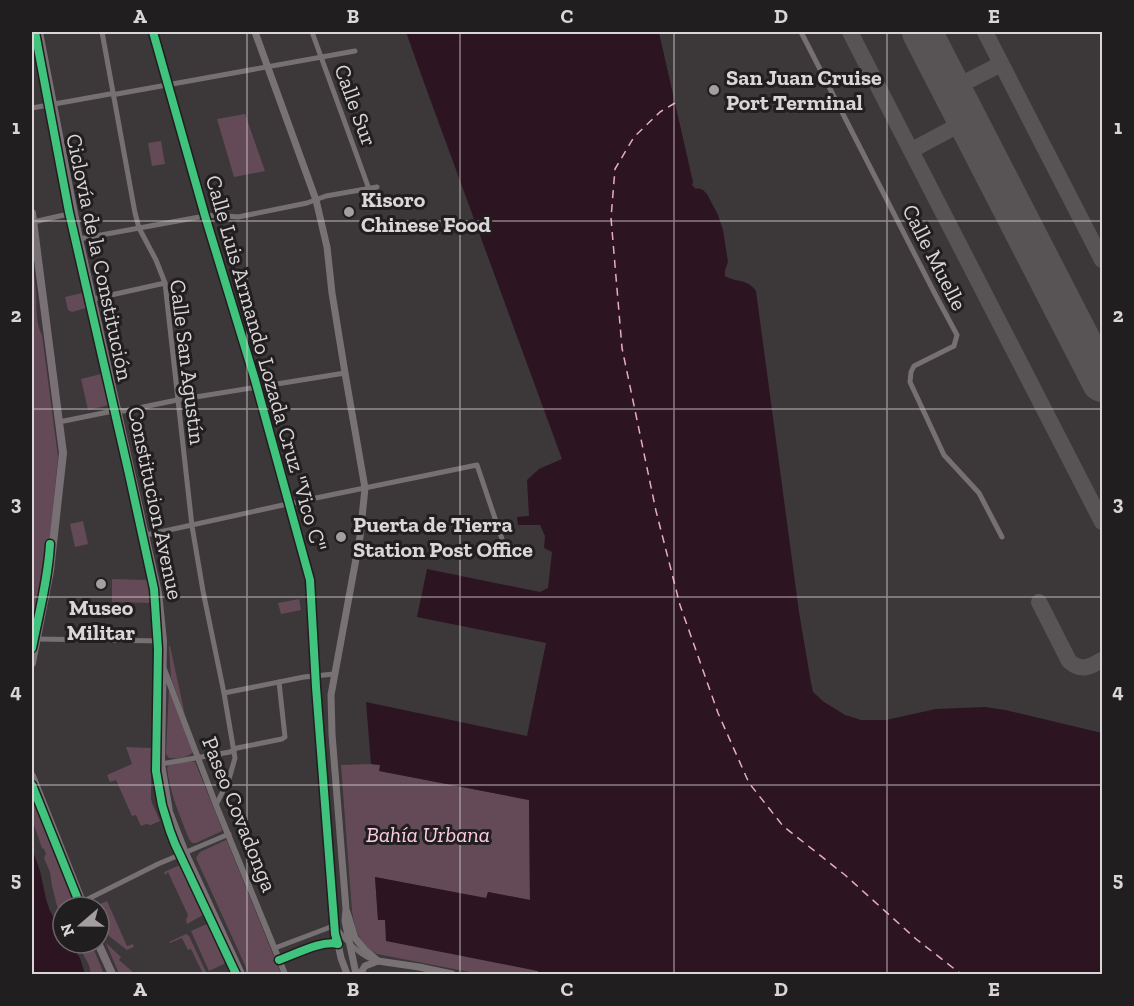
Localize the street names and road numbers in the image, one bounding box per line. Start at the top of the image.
street label: Calle Sur [328,61,383,150]
street label: Ciclovía de la Constitución [60,131,139,384]
street label: Calle Luis Armando Lozada Cruz "Vico C" [200,172,333,554]
street label: Calle Muelle [896,200,973,315]
street label: Calle San Agustín [164,278,211,447]
street label: Constitucion Avenue [122,404,189,602]
street label: Paseo Covadonga [196,733,283,896]

